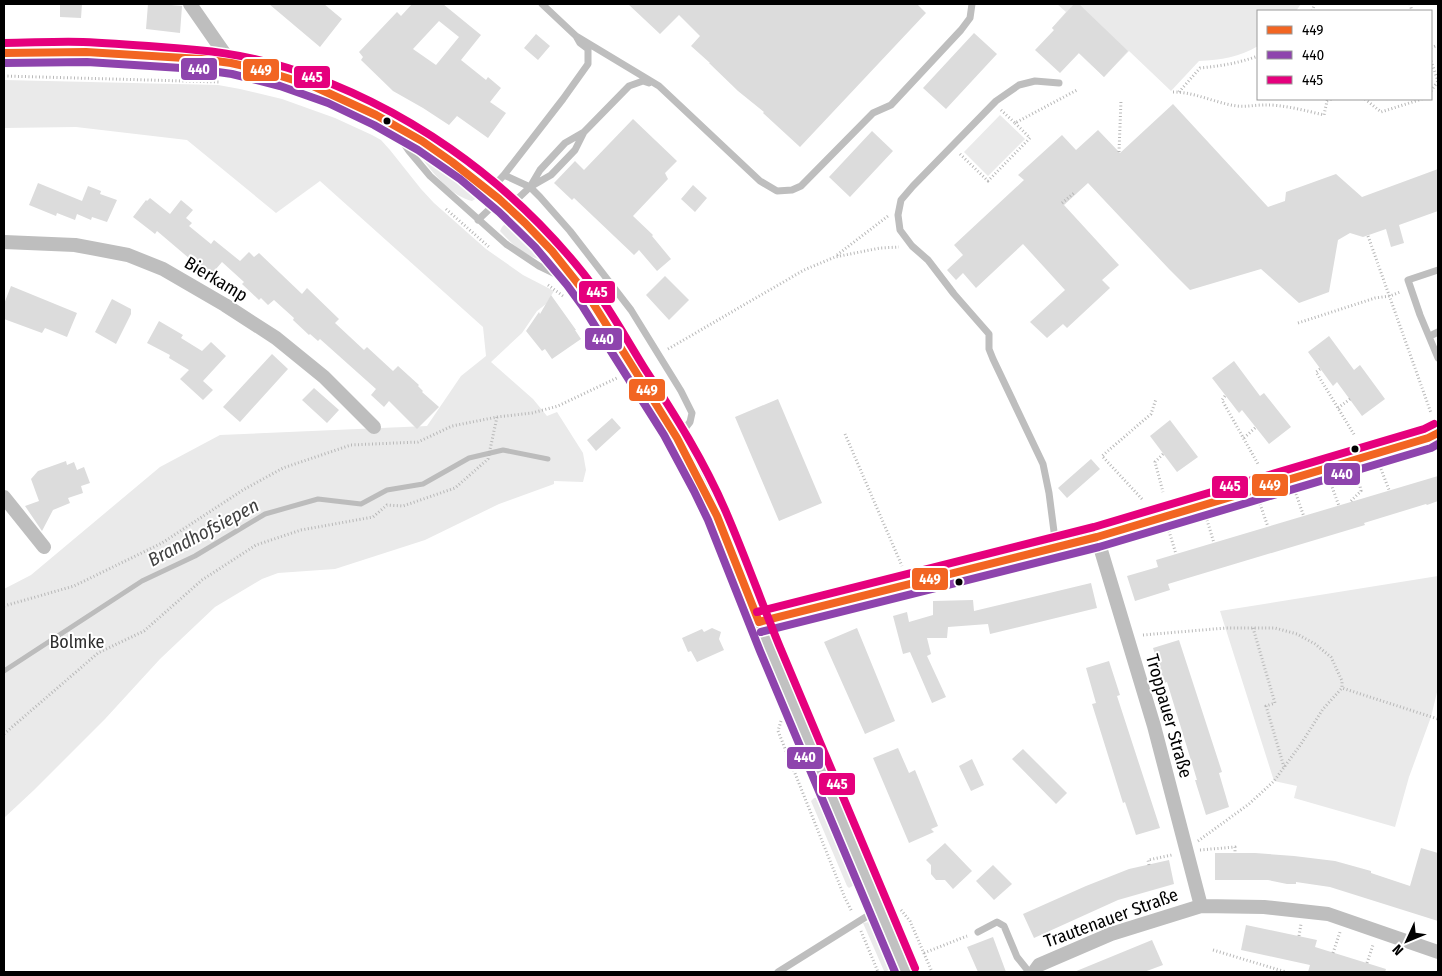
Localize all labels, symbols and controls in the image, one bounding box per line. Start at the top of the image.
legend [1257,10,1432,100]
text: 449 [1302,21,1324,39]
text: 440 [1302,46,1324,64]
line badge: 440 [180,57,218,81]
line badge: 449 [242,58,280,82]
text: 440 [188,61,210,78]
text: 449 [250,62,272,79]
line badge: 445 [293,65,331,89]
text: 445 [301,69,323,86]
text: 445 [1302,71,1323,89]
unlabelled marker [382,116,392,126]
street label: Bierkamp [180,252,252,306]
line badge: 445 [578,280,616,304]
text: 445 [586,284,608,301]
line badge: 440 [584,327,623,351]
text: 440 [592,331,614,348]
line badge: 449 [628,378,666,402]
text: 449 [636,382,658,399]
unlabelled marker [1350,444,1360,454]
line badge: 440 [1323,462,1361,486]
text: 440 [1331,466,1353,483]
line badge: 449 [1251,473,1289,497]
line badge: 445 [1211,475,1249,499]
text: 449 [1259,477,1281,494]
text: 445 [1219,478,1241,495]
water label: Brandhofsiepen [144,494,263,571]
line badge: 449 [911,567,949,591]
text: 449 [919,571,941,588]
unlabelled marker [954,577,964,587]
park label: Bolmke [49,631,105,653]
street label: Troppauer Straße [1141,652,1197,780]
line badge: 440 [786,746,824,770]
text: 440 [794,749,816,766]
line badge: 445 [818,772,856,796]
text: 445 [826,776,848,793]
street label: Trautenauer Straße [1041,883,1181,952]
north arrow [1382,916,1432,966]
text: N [1389,941,1407,959]

